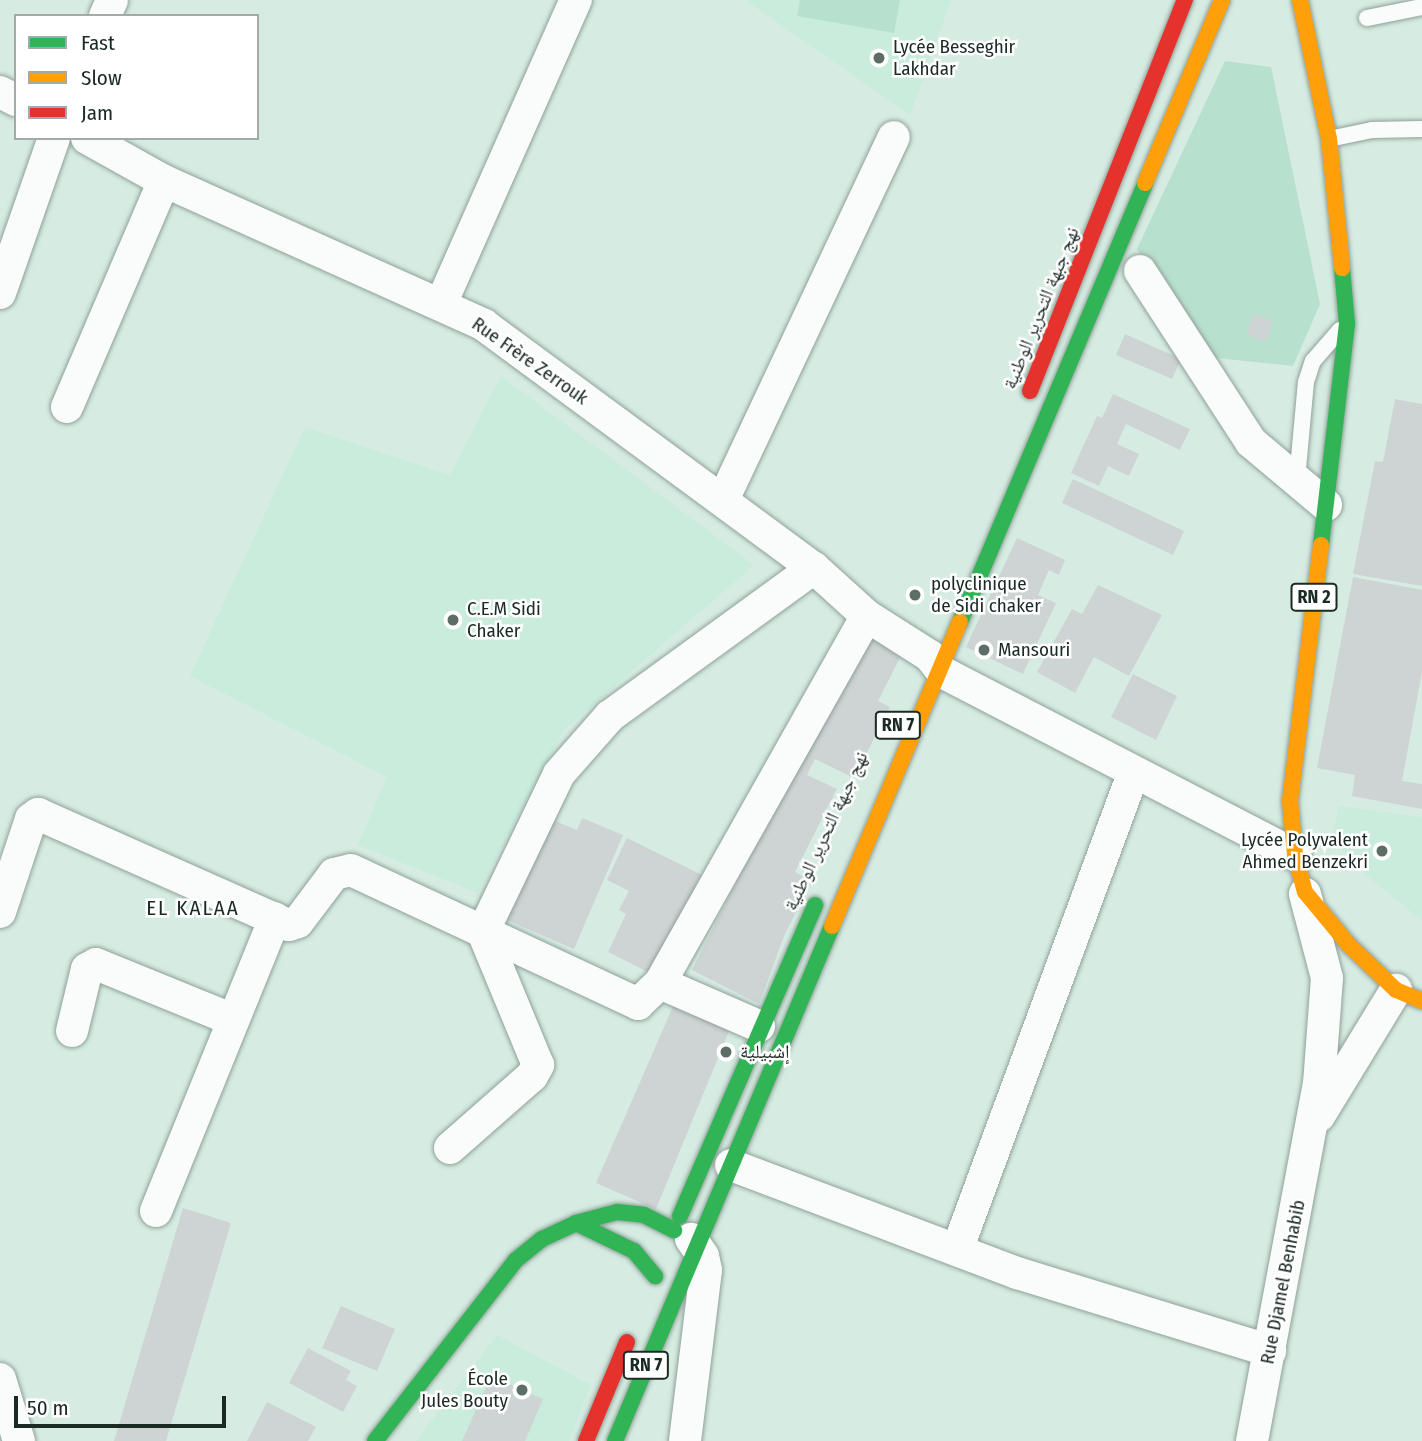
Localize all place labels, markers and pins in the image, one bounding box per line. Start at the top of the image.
place label: Lycée Besseghir Lakhdar [893,36,1015,80]
marker: Lycée Besseghir Lakhdar [871,50,887,66]
place label: polyclinique de Sidi chaker [931,573,1041,617]
marker: polyclinique de Sidi chaker [905,585,925,605]
place label: C.E.M Sidi Chaker [467,598,541,642]
marker: C.E.M Sidi Chaker [445,612,461,628]
place label: Mansouri [998,639,1070,661]
marker: Mansouri [976,642,992,658]
place label: Lycée Polyvalent Ahmed Benzekri [1241,829,1368,873]
marker: Lycée Polyvalent Ahmed Benzekri [1374,843,1390,859]
place label: إشبيلية [740,1041,789,1063]
marker: إشبيلية [718,1044,734,1060]
place label: École Jules Bouty [421,1368,508,1412]
marker: École Jules Bouty [514,1382,530,1398]

